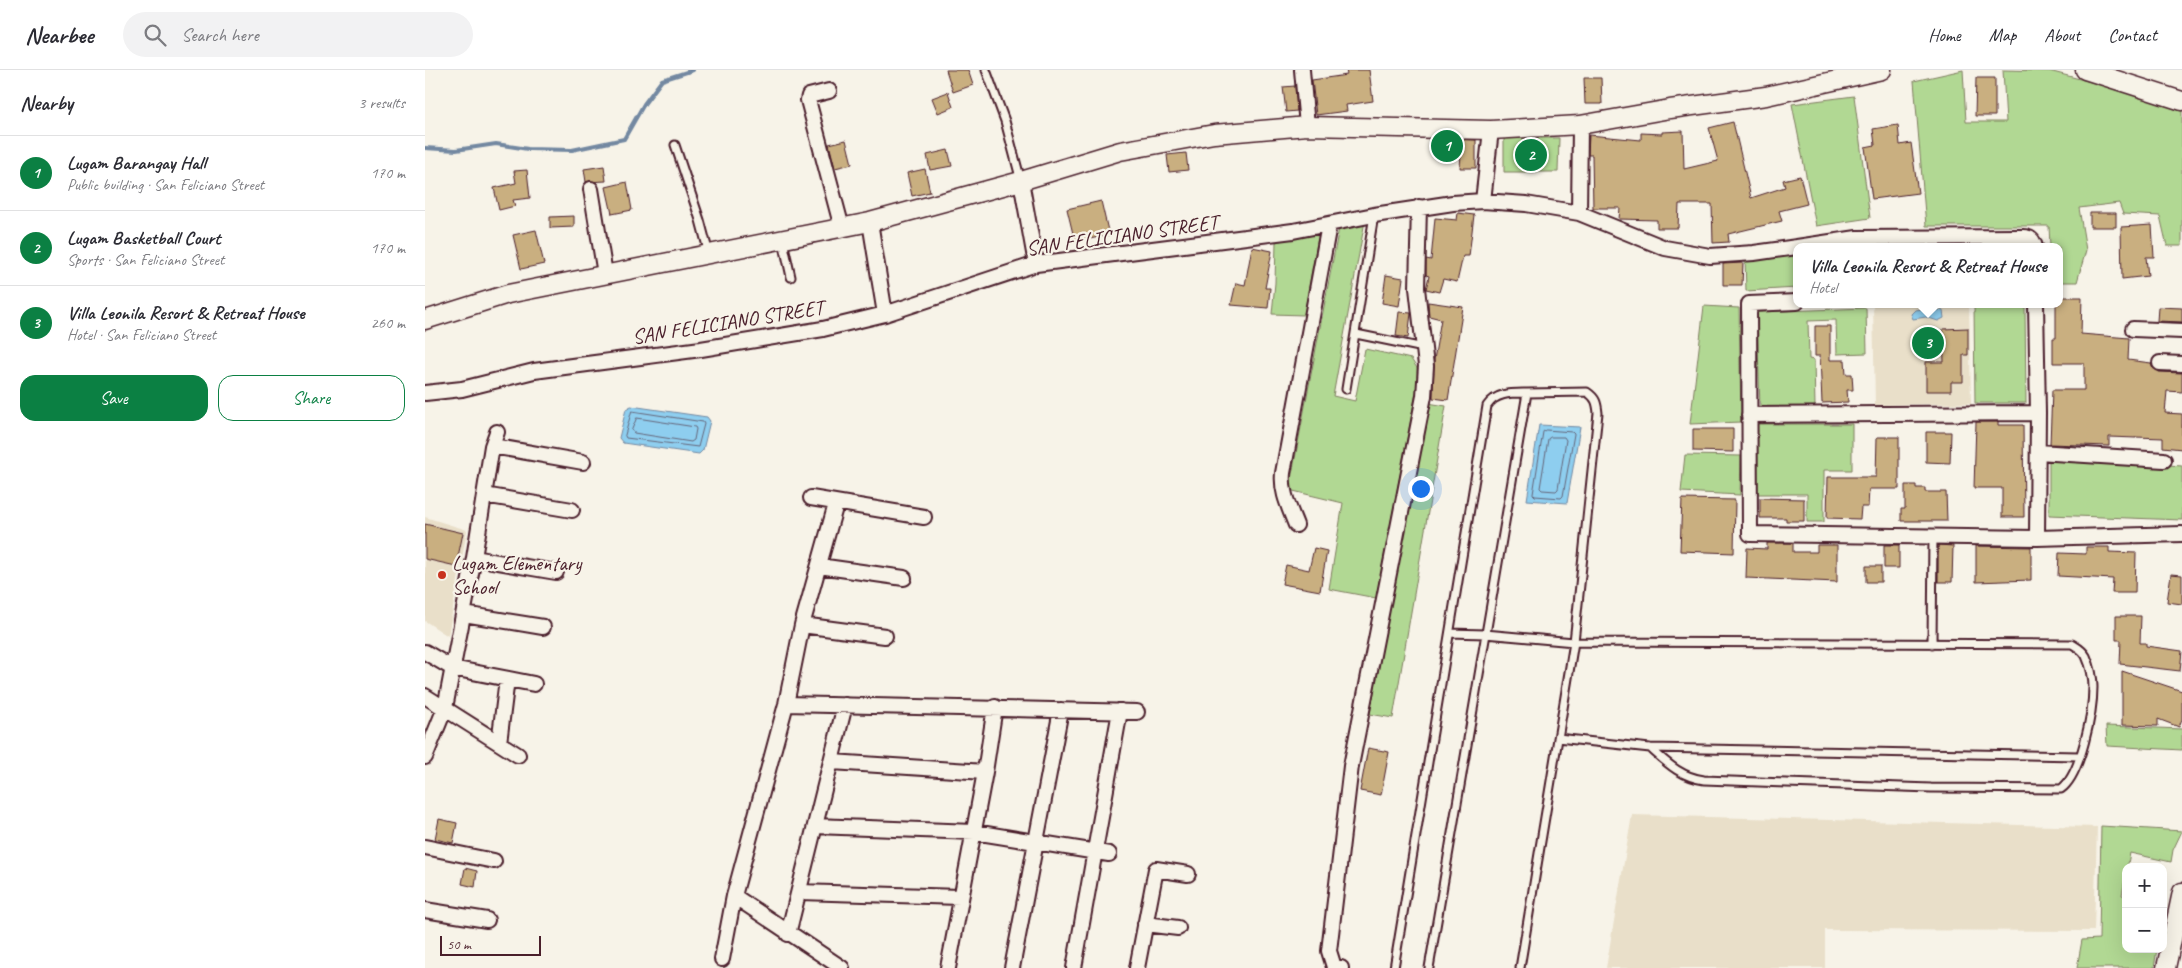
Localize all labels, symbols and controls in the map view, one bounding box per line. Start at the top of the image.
search box [123,12,473,57]
text: Nearbee [25,20,93,50]
icon: search [141,21,169,49]
text: Search here [181,23,259,47]
text: Home [1928,24,1961,46]
text: Map [1989,24,2016,46]
text: About [2044,24,2080,46]
text: Contact [2108,24,2157,46]
text: Nearby [20,90,73,116]
text: 3 results [358,93,405,113]
pin: 1 [1431,127,1463,165]
pin: 2 [1515,136,1547,174]
text: Lugam Barangay Hall [67,151,206,175]
text: 1 [32,163,40,183]
text: 170 m [371,163,405,183]
text: Public building · San Feliciano Street [67,175,264,195]
street label: SAN FELICIANO STREET [1024,208,1224,261]
text: Lugam Basketball Court [67,226,220,250]
text: 2 [32,238,40,258]
text: 170 m [371,238,405,258]
popup [1793,243,2063,308]
text: Sports · San Feliciano Street [67,250,224,270]
text: Villa Leonila Resort & Retreat House [1809,254,2047,278]
text: Hotel [1809,278,1837,298]
street label: SAN FELICIANO STREET [630,293,830,350]
text: Villa Leonila Resort & Retreat House [67,301,305,325]
text: 3 [32,313,40,333]
text: 260 m [371,313,405,333]
pin: 3 [1912,324,1944,362]
text: Hotel · San Feliciano Street [67,325,216,345]
button: Save [20,375,208,421]
button: Share [218,375,405,421]
your location [1408,476,1434,502]
place label: Lugam Elementary School [452,550,583,600]
marker: Lugam Elementary School [436,569,448,581]
map controls [2122,863,2167,953]
button: + [2122,863,2167,908]
button: − [2122,908,2167,953]
scale bar [440,933,541,956]
text: 50 m [447,936,471,953]

